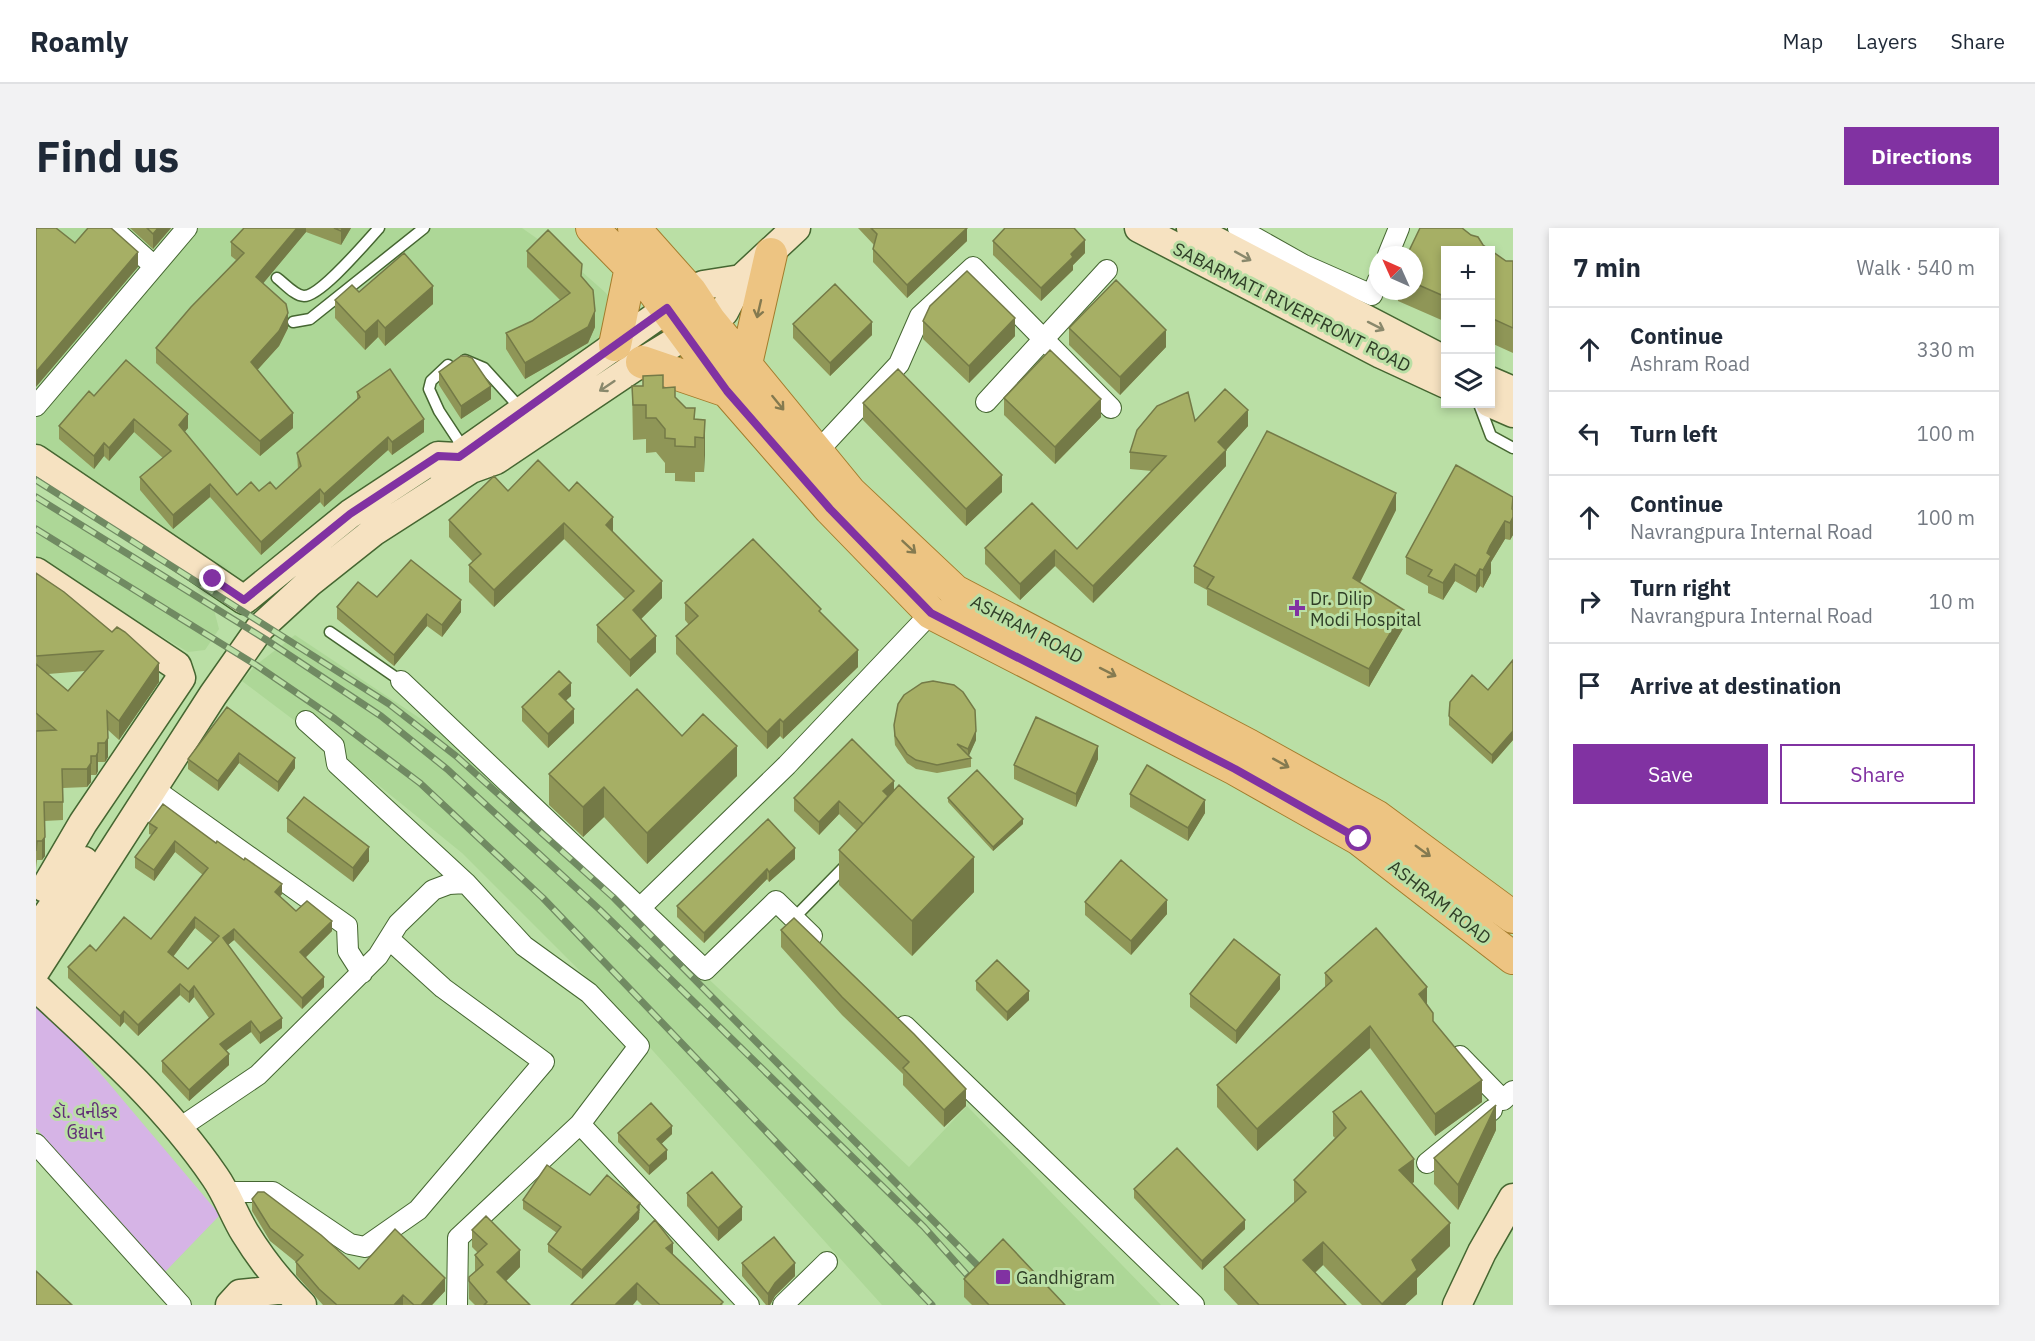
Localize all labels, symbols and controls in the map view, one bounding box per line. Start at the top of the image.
text: Roamly [30,23,128,60]
text: Map [1783,27,1823,55]
text: Layers [1856,27,1918,55]
text: Share [1951,27,2005,55]
button: Directions [1844,127,1999,185]
text: Find us [36,129,179,184]
street label: SABARMATI RIVERFRONT ROAD [1169,237,1415,377]
north arrow [1369,246,1423,300]
map controls [1441,246,1495,408]
button: + [1441,246,1495,300]
text: 7 min [1573,250,1641,284]
one-way arrow [1233,251,1251,262]
text: Walk · 540 m [1857,254,1975,281]
one-way arrow [752,299,764,318]
button: − [1441,300,1495,354]
one-way arrow [1367,320,1384,332]
text: Continue [1630,321,1723,350]
icon: ahead [1573,333,1606,366]
text: 330 m [1917,336,1975,363]
text: Ashram Road [1630,350,1750,377]
button: layers [1441,354,1495,408]
one-way arrow [599,380,615,392]
one-way arrow [771,394,784,410]
icon: left [1573,417,1606,450]
text: Turn left [1630,419,1718,448]
text: 100 m [1917,420,1975,447]
text: Continue [1630,489,1723,518]
icon: ahead [1573,501,1606,534]
text: 100 m [1917,504,1975,531]
text: Navrangpura Internal Road [1630,518,1873,545]
one-way arrow [901,540,916,554]
route end [199,565,225,591]
text: Turn right [1630,573,1731,602]
icon: right [1573,585,1606,618]
place label: Dr. Dilip Modi Hospital [1310,587,1421,631]
text: 10 m [1929,588,1975,615]
street label: ASHRAM ROAD [967,590,1087,668]
marker: Dr. Dilip Modi Hospital [1288,599,1306,617]
text: Navrangpura Internal Road [1630,602,1873,629]
one-way arrow [1099,666,1116,678]
icon: arrive [1573,669,1606,702]
text: Arrive at destination [1630,671,1841,700]
button: Save [1573,744,1768,804]
button: Share [1780,744,1975,804]
one-way arrow [1271,758,1289,769]
route start [1345,825,1371,851]
one-way arrow [1415,844,1431,857]
street label: ASHRAM ROAD [1384,855,1496,949]
park label: ડૉ. વનીકર ઉદ્યાન [53,1100,117,1144]
place label: Gandhigram [1016,1266,1115,1289]
marker: Gandhigram [994,1268,1012,1286]

